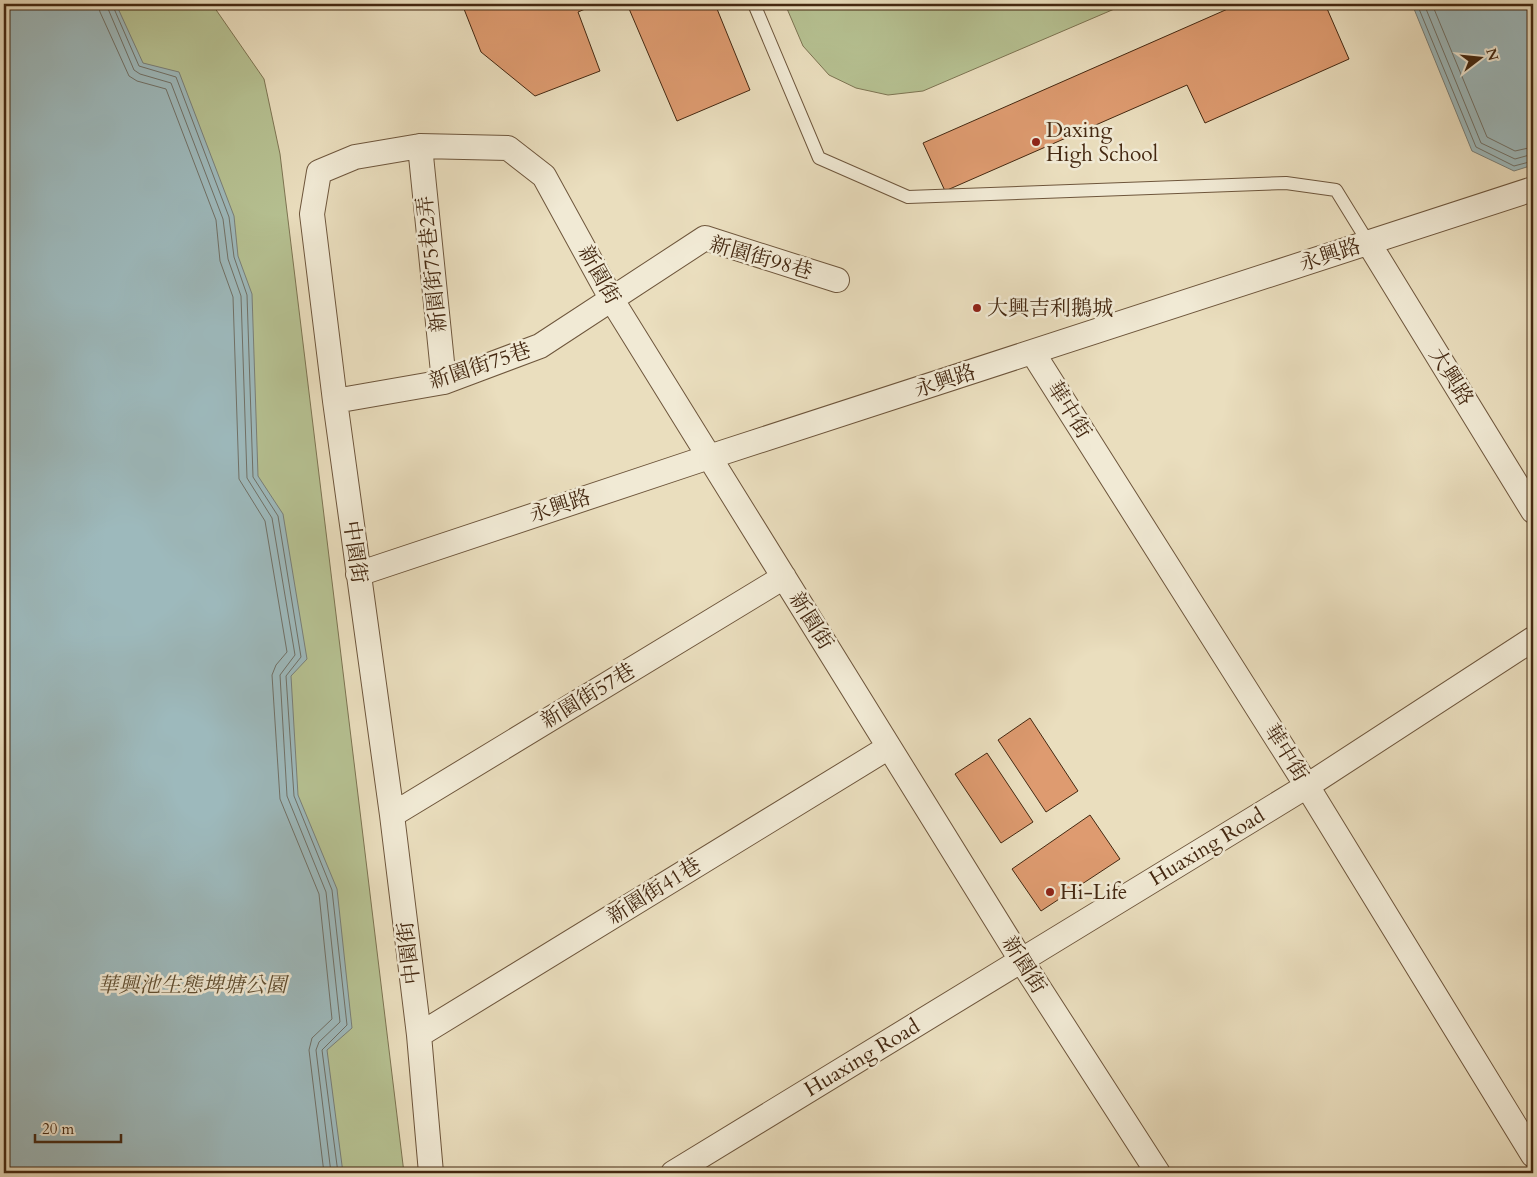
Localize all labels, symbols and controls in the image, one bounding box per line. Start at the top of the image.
north arrow [1454,32,1504,82]
text: N [1481,46,1503,63]
place label: Daxing High School [1046,116,1158,169]
marker: Daxing High School [1030,136,1042,148]
street label: 新園街75巷2弄 [410,194,454,334]
street label: 新園街98巷 [706,230,816,286]
street label: 永興路 [1296,231,1364,279]
street label: 新園街 [571,240,627,310]
place label: 大興吉利鵝城 [987,294,1113,323]
marker: 大興吉利鵝城 [971,302,983,314]
street label: 新園街75巷 [425,336,535,396]
street label: 大興路 [1422,343,1480,411]
street label: 永興路 [911,357,979,405]
street label: 華中街 [1040,376,1098,444]
street label: 永興路 [526,482,594,530]
street label: 中園街 [336,519,374,585]
street label: 新園街 [782,587,840,655]
street label: 新園街57巷 [535,656,641,736]
street label: 華中街 [1257,719,1315,787]
street label: Huaxing Road [1144,801,1270,893]
street label: 新園街41巷 [602,851,706,931]
place label: Hi-Life [1060,878,1127,907]
marker: Hi-Life [1044,886,1056,898]
street label: 中園街 [391,920,427,986]
street label: 新園街 [995,931,1053,999]
park label: 華興池生態埤塘公園 [98,971,289,1000]
street label: Huaxing Road [799,1012,925,1104]
scale bar [35,1112,121,1144]
text: 20 m [42,1119,74,1139]

